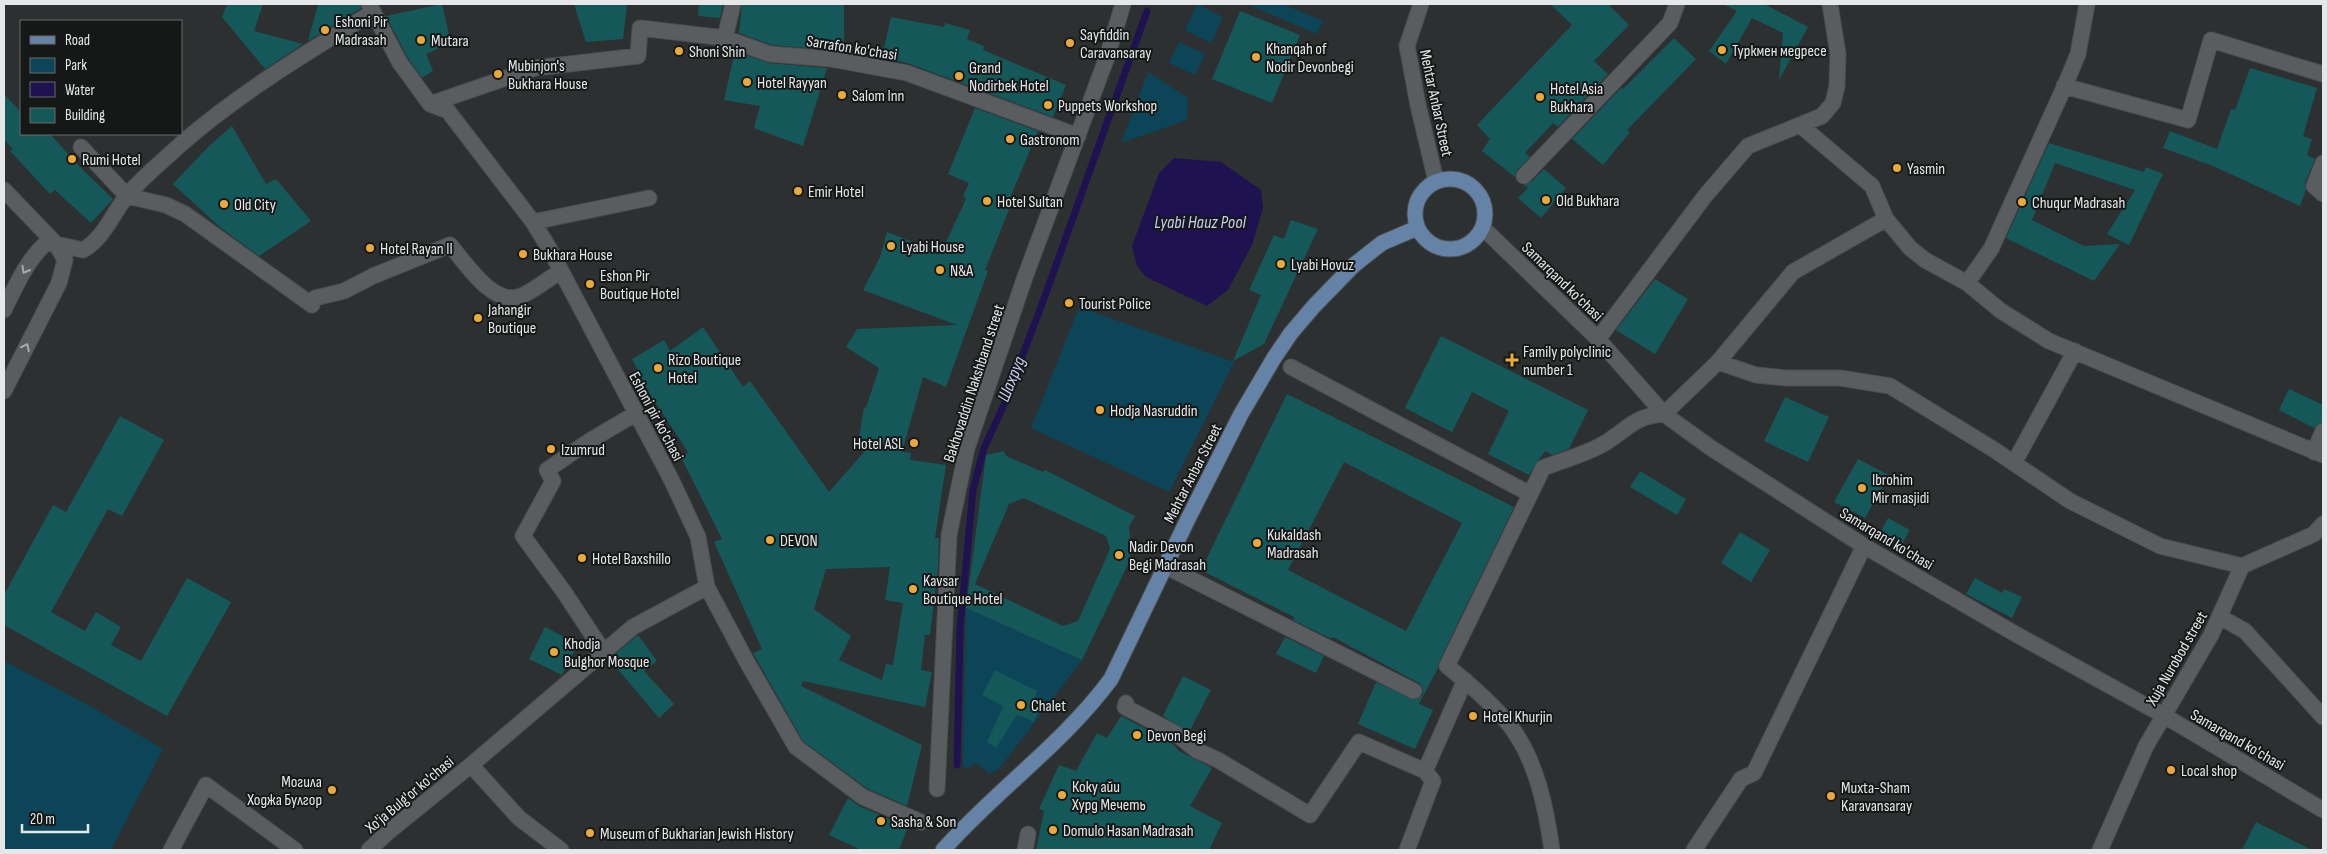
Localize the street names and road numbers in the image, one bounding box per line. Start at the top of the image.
street label: Sarrafon ko'chasi [805,32,898,65]
street label: Mehtar Anbar Street [1415,48,1456,159]
street label: Samarqand ko'chasi [1517,238,1607,326]
street label: Bakhovaddin Nakshband street [940,302,1009,465]
street label: Eshoni pir ko'chasi [624,369,687,464]
street label: Mehtar Anbar Street [1160,421,1227,526]
street label: Samarqand ko'chasi [1836,504,1936,575]
street label: Xuja Nurobod street [2142,608,2212,710]
street label: Samarqand ko'chasi [2187,706,2288,775]
street label: Xo'ja Bulg'or ko'chasi [361,753,458,838]

